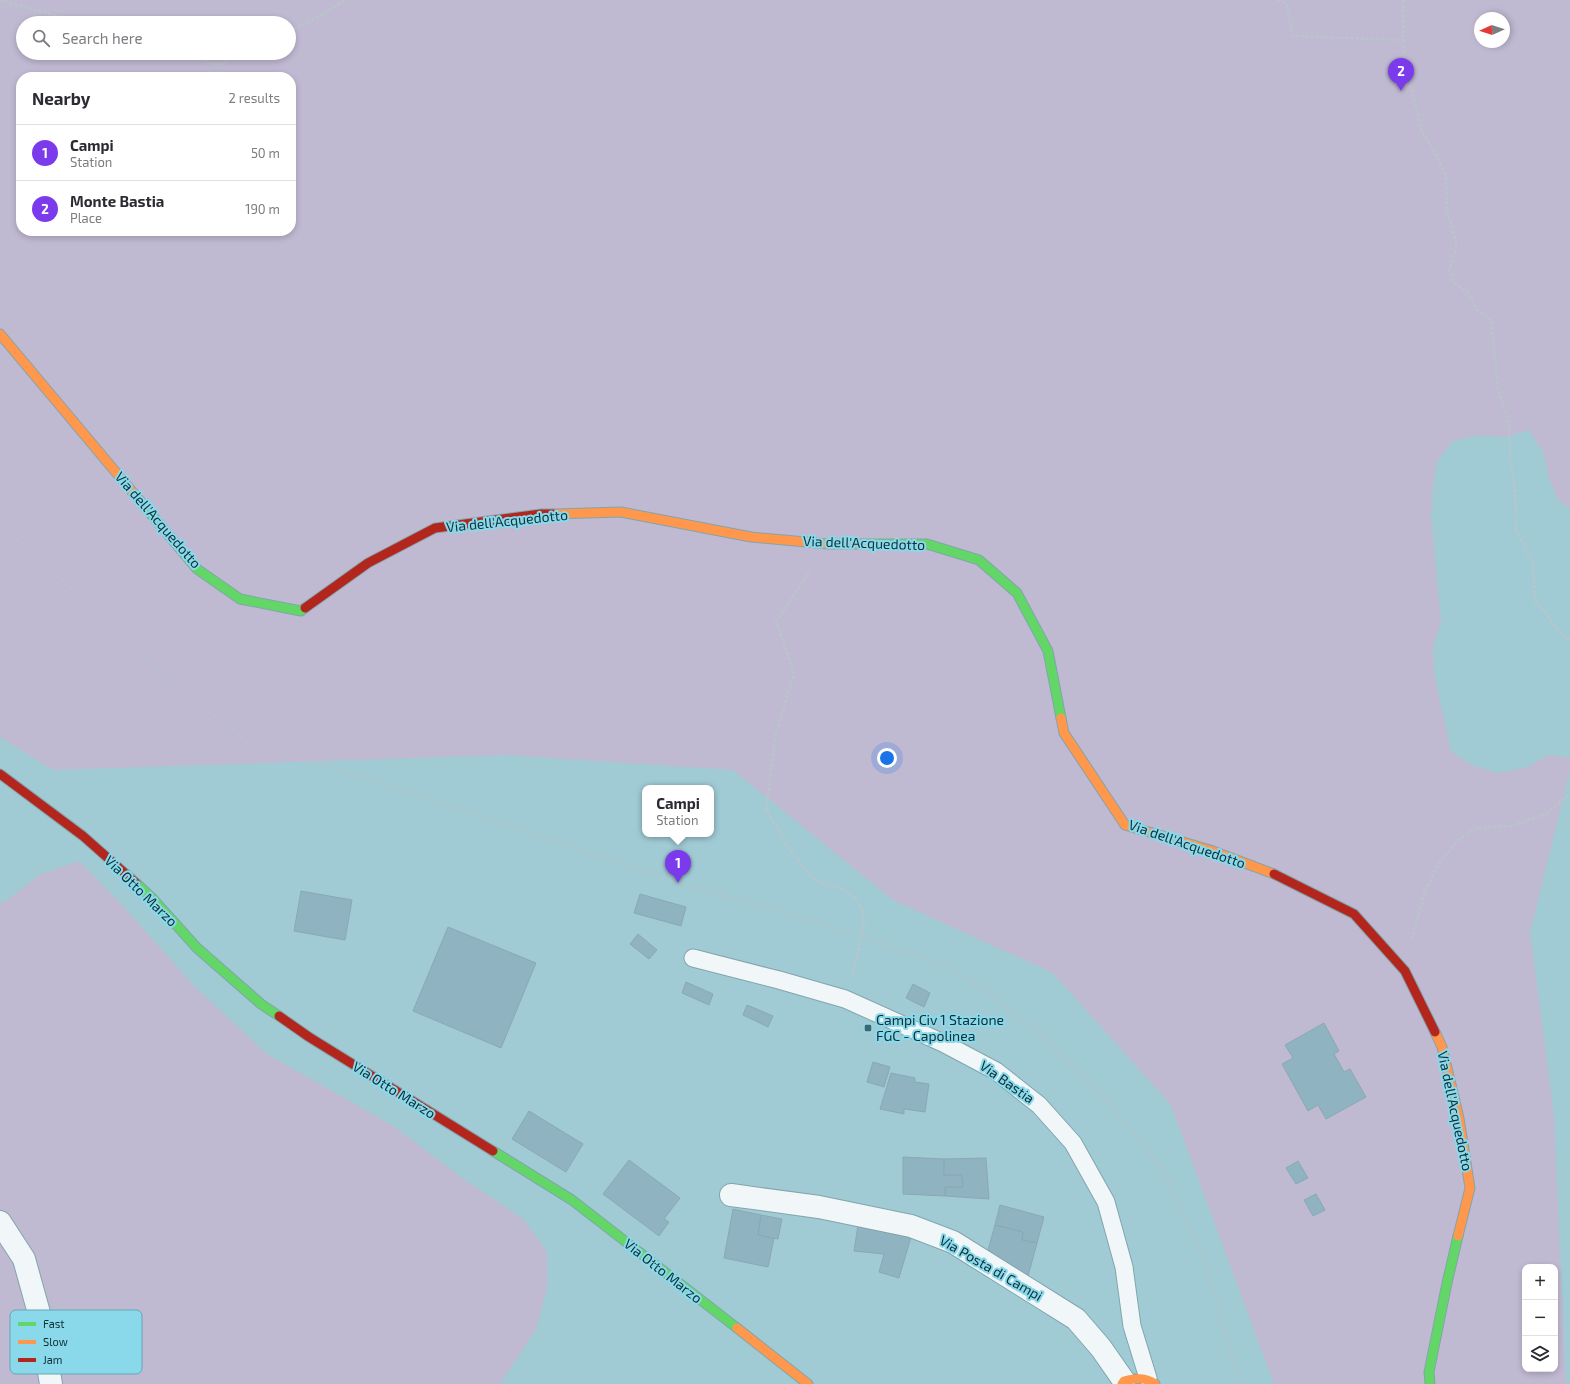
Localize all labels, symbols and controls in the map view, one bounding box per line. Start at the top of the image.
north arrow [1474,12,1510,48]
search box [16,16,296,60]
icon: search [30,27,52,49]
text: Search here [62,29,143,47]
pin: 2 [1388,58,1414,91]
text: Nearby [32,88,90,108]
text: 2 results [228,90,280,106]
text: Campi [70,136,114,154]
text: 1 [42,145,48,161]
text: 50 m [251,145,280,161]
text: Station [70,154,112,170]
text: Monte Bastia [70,192,164,210]
text: 2 [41,201,49,217]
text: 190 m [245,201,280,217]
text: Place [70,210,102,226]
street label: Via dell'Acquedotto [112,468,205,571]
street label: Via dell'Acquedotto [445,506,569,535]
street label: Via dell'Acquedotto [803,532,925,553]
your location [877,748,897,768]
popup [642,785,714,837]
text: Campi [656,794,700,812]
text: Station [656,812,699,828]
street label: Via dell'Acquedotto [1127,816,1248,871]
pin: 1 [665,850,691,883]
street label: Via Otto Marzo [101,852,181,930]
place label: Campi Civ 1 Stazione FGC - Capolinea [876,1011,1004,1044]
marker: Campi Civ 1 Stazione FGC - Capolinea [863,1023,873,1033]
street label: Via dell'Acquedotto [1434,1049,1477,1173]
street label: Via Otto Marzo [350,1057,439,1122]
street label: Via Bastia [977,1057,1038,1107]
street label: Via Posta di Campi [937,1231,1046,1304]
street label: Via Otto Marzo [621,1235,706,1306]
map controls [1522,1264,1558,1372]
button: + [1522,1264,1558,1300]
button: − [1522,1300,1558,1336]
legend [10,1310,142,1374]
text: Fast [43,1317,65,1330]
text: Slow [43,1335,68,1348]
button: layers [1522,1336,1558,1372]
text: Jam [43,1353,62,1366]

